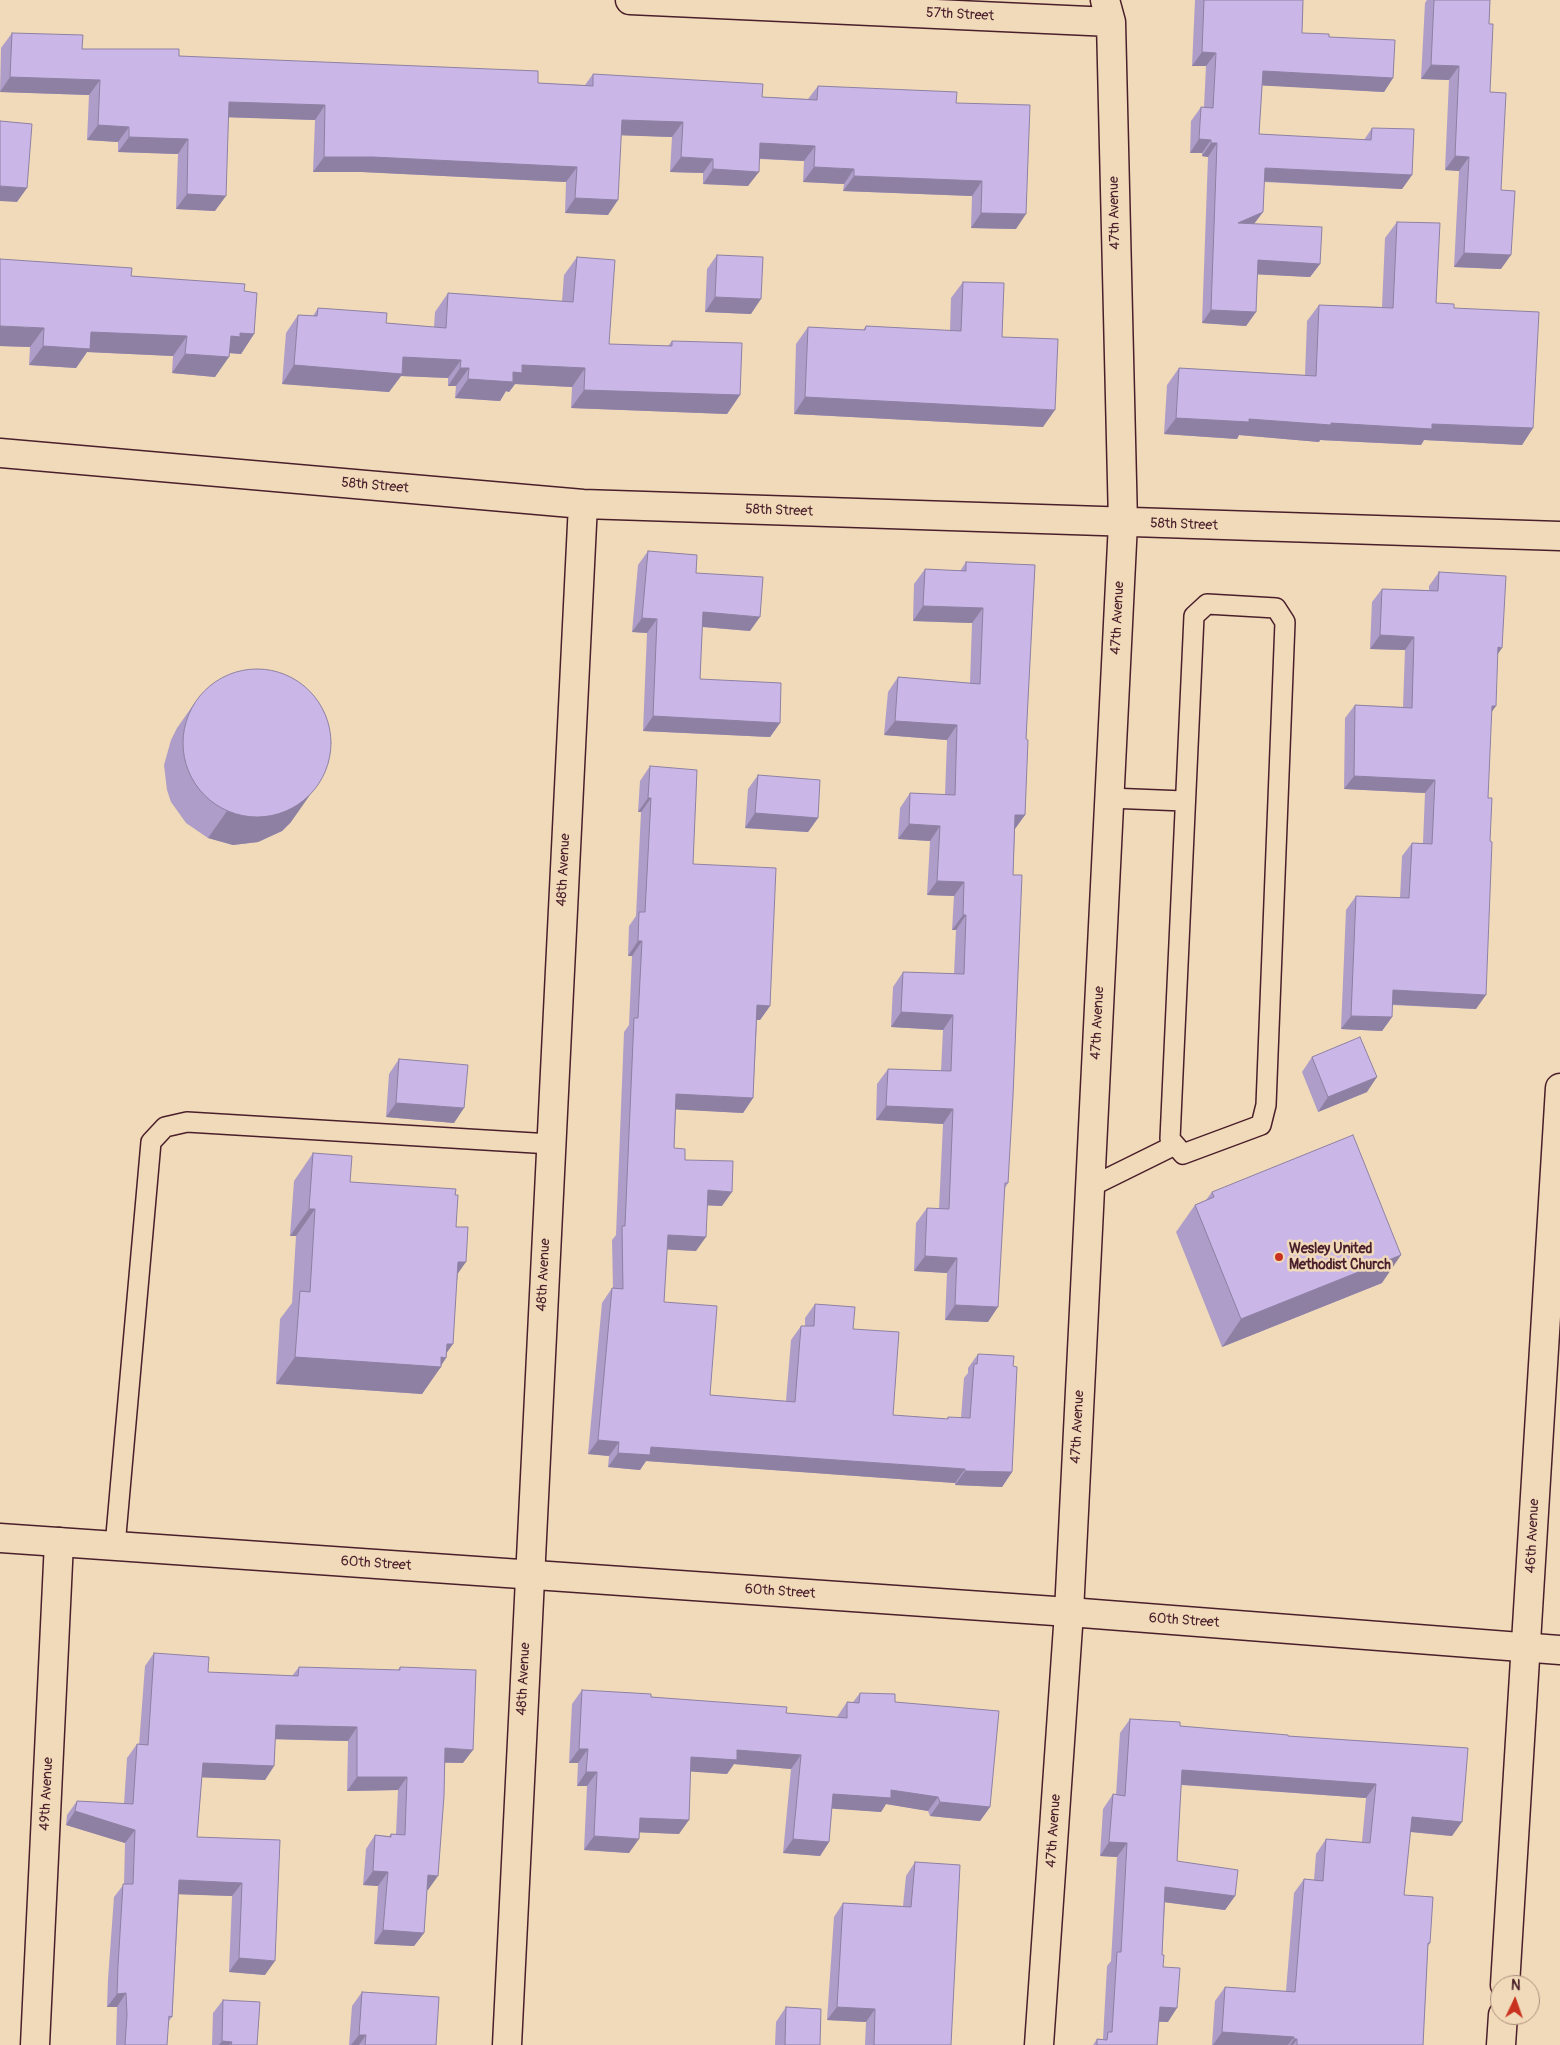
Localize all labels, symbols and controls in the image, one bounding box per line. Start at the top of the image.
street label: 57th Street [926,5,994,25]
street label: 47th Avenue [1106,176,1124,250]
street label: 58th Street [340,475,410,497]
street label: 58th Street [745,501,813,521]
street label: 58th Street [1150,515,1218,535]
street label: 47th Avenue [1108,581,1128,655]
street label: 48th Avenue [554,833,574,907]
street label: 47th Avenue [1088,986,1108,1060]
street label: 48th Avenue [534,1238,554,1312]
place label: Wesley United Methodist Church [1289,1241,1391,1274]
marker: Wesley United Methodist Church [1273,1251,1285,1263]
street label: 47th Avenue [1068,1390,1088,1464]
street label: 46th Avenue [1523,1498,1543,1574]
street label: 60th Street [340,1553,412,1575]
street label: 60th Street [744,1581,816,1603]
street label: 60th Street [1148,1610,1220,1632]
street label: 48th Avenue [514,1642,534,1716]
street label: 49th Avenue [37,1757,57,1831]
street label: 47th Avenue [1043,1794,1065,1868]
north arrow [1490,1975,1540,2025]
text: N [1511,1977,1521,1994]

